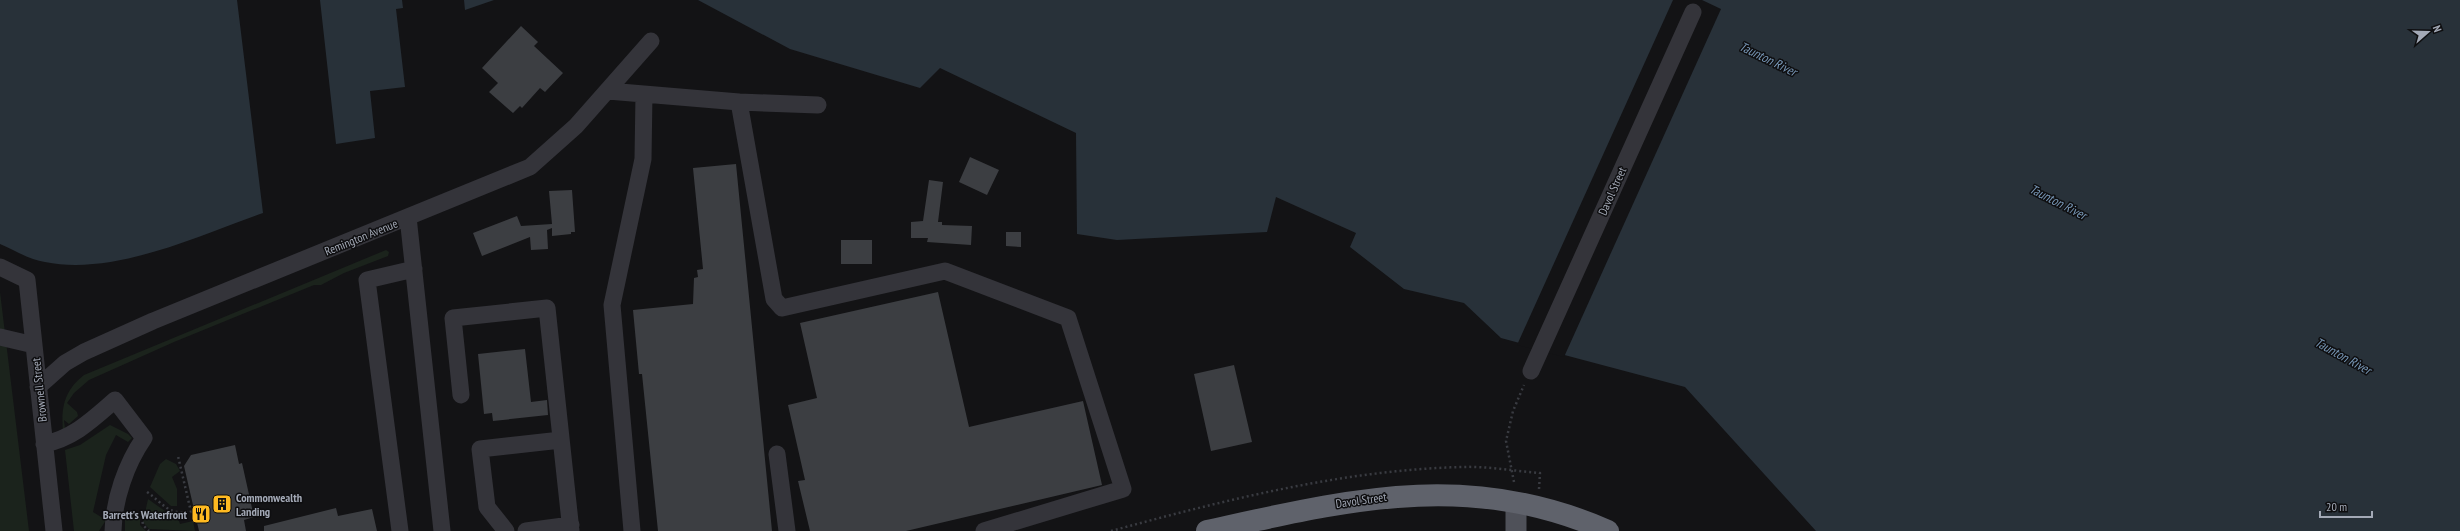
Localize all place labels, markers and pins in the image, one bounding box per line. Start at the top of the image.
place label: Commonwealth Landing [236,490,302,519]
building icon: Commonwealth Landing [211,493,233,515]
restaurant icon: Barrett's Waterfront [190,503,212,525]
place label: Barrett's Waterfront [103,507,188,522]

